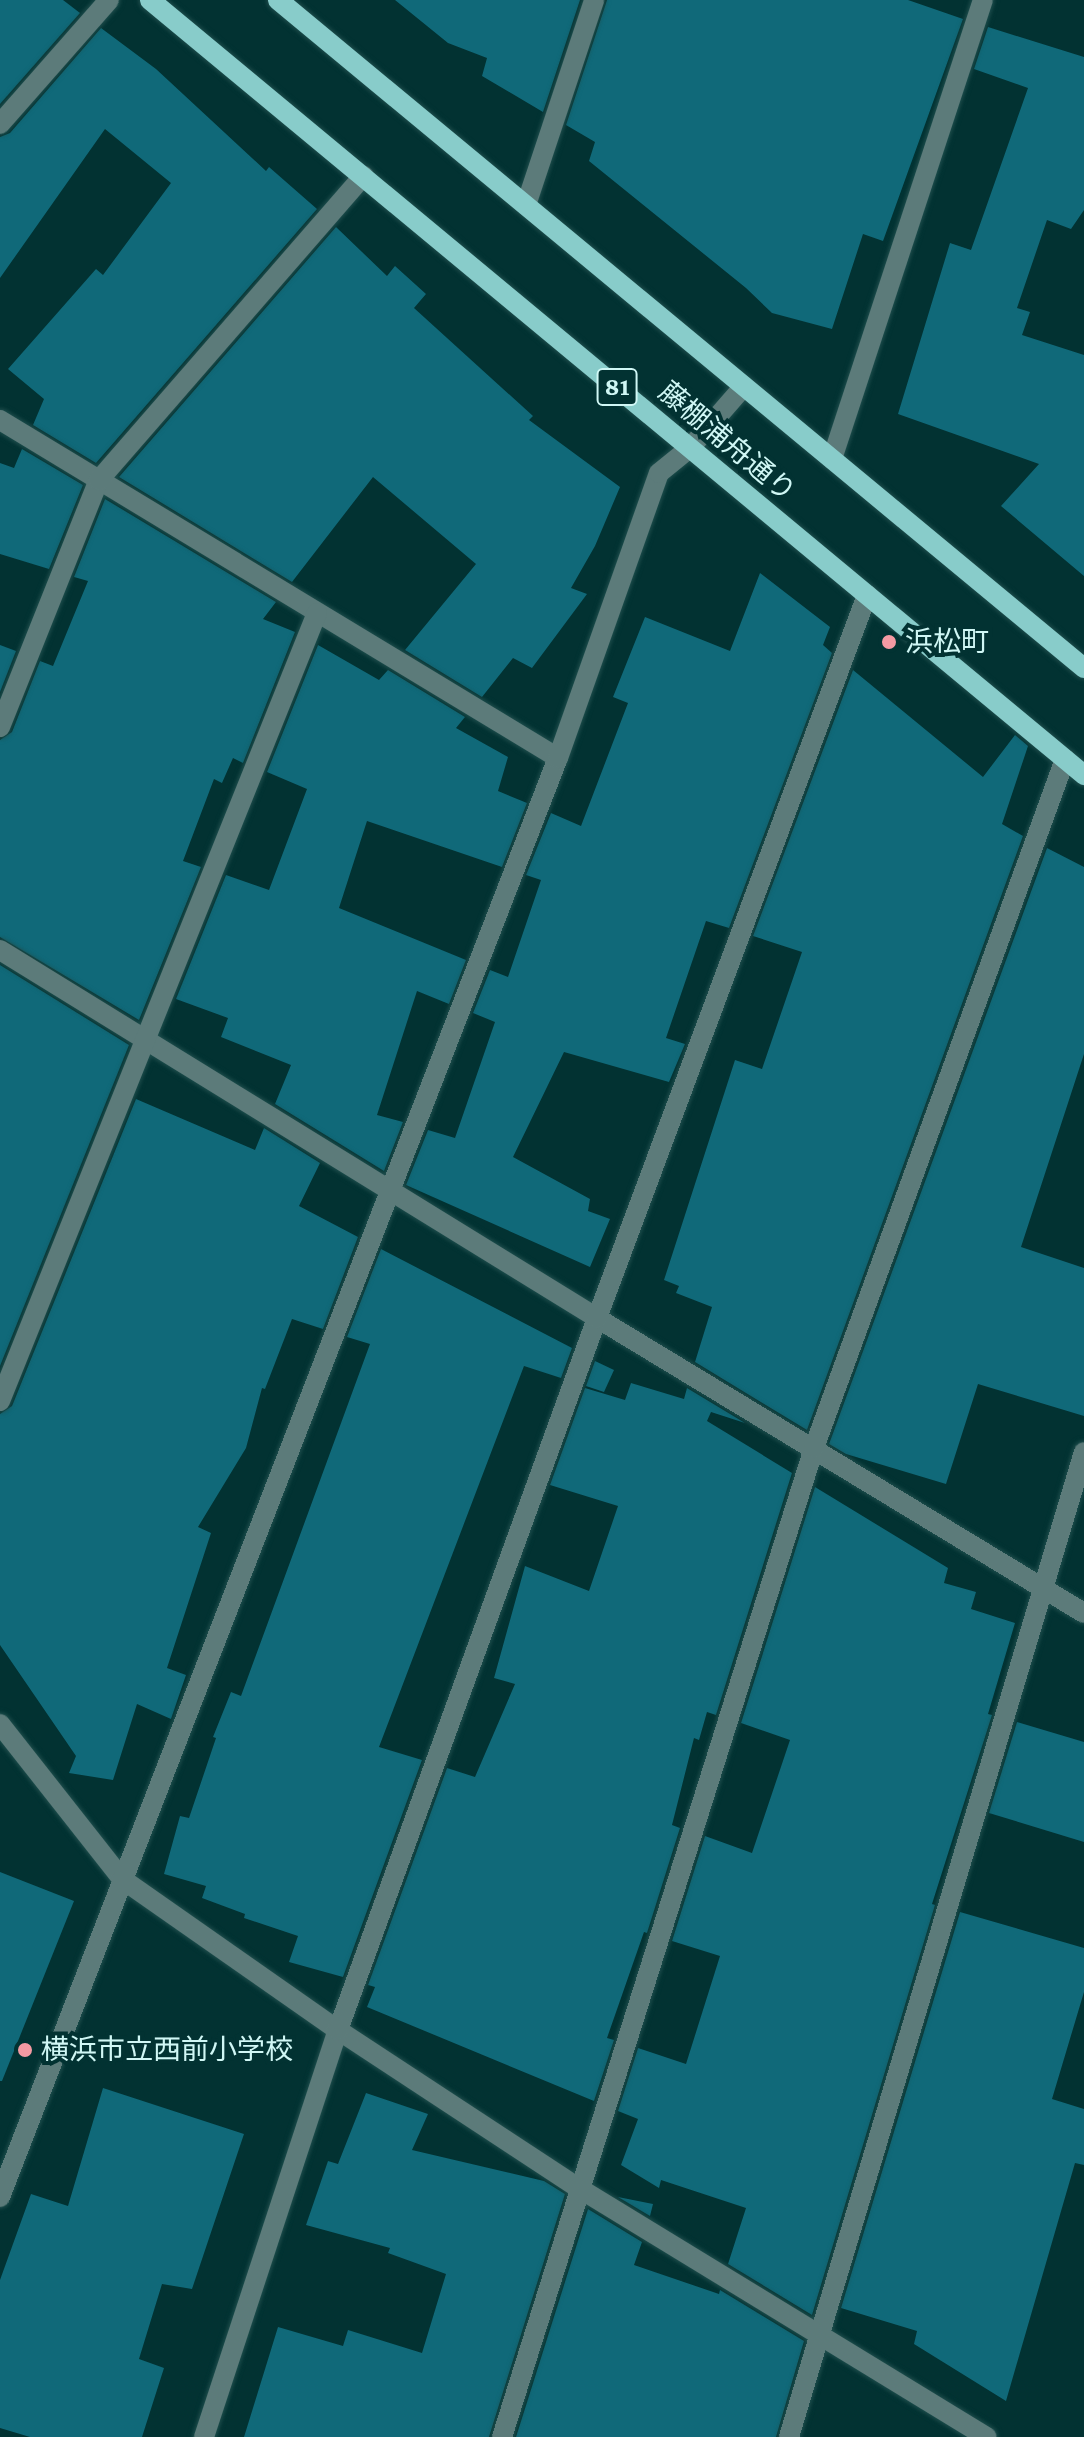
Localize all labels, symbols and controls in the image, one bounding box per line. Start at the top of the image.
road number: 81 [595,365,639,409]
street label: 藤棚浦舟通り [652,375,802,509]
place label: 浜松町 [905,625,989,659]
marker: 浜松町 [880,633,898,651]
place label: 横浜市立西前小学校 [41,2033,293,2067]
marker: 横浜市立西前小学校 [16,2041,34,2059]

